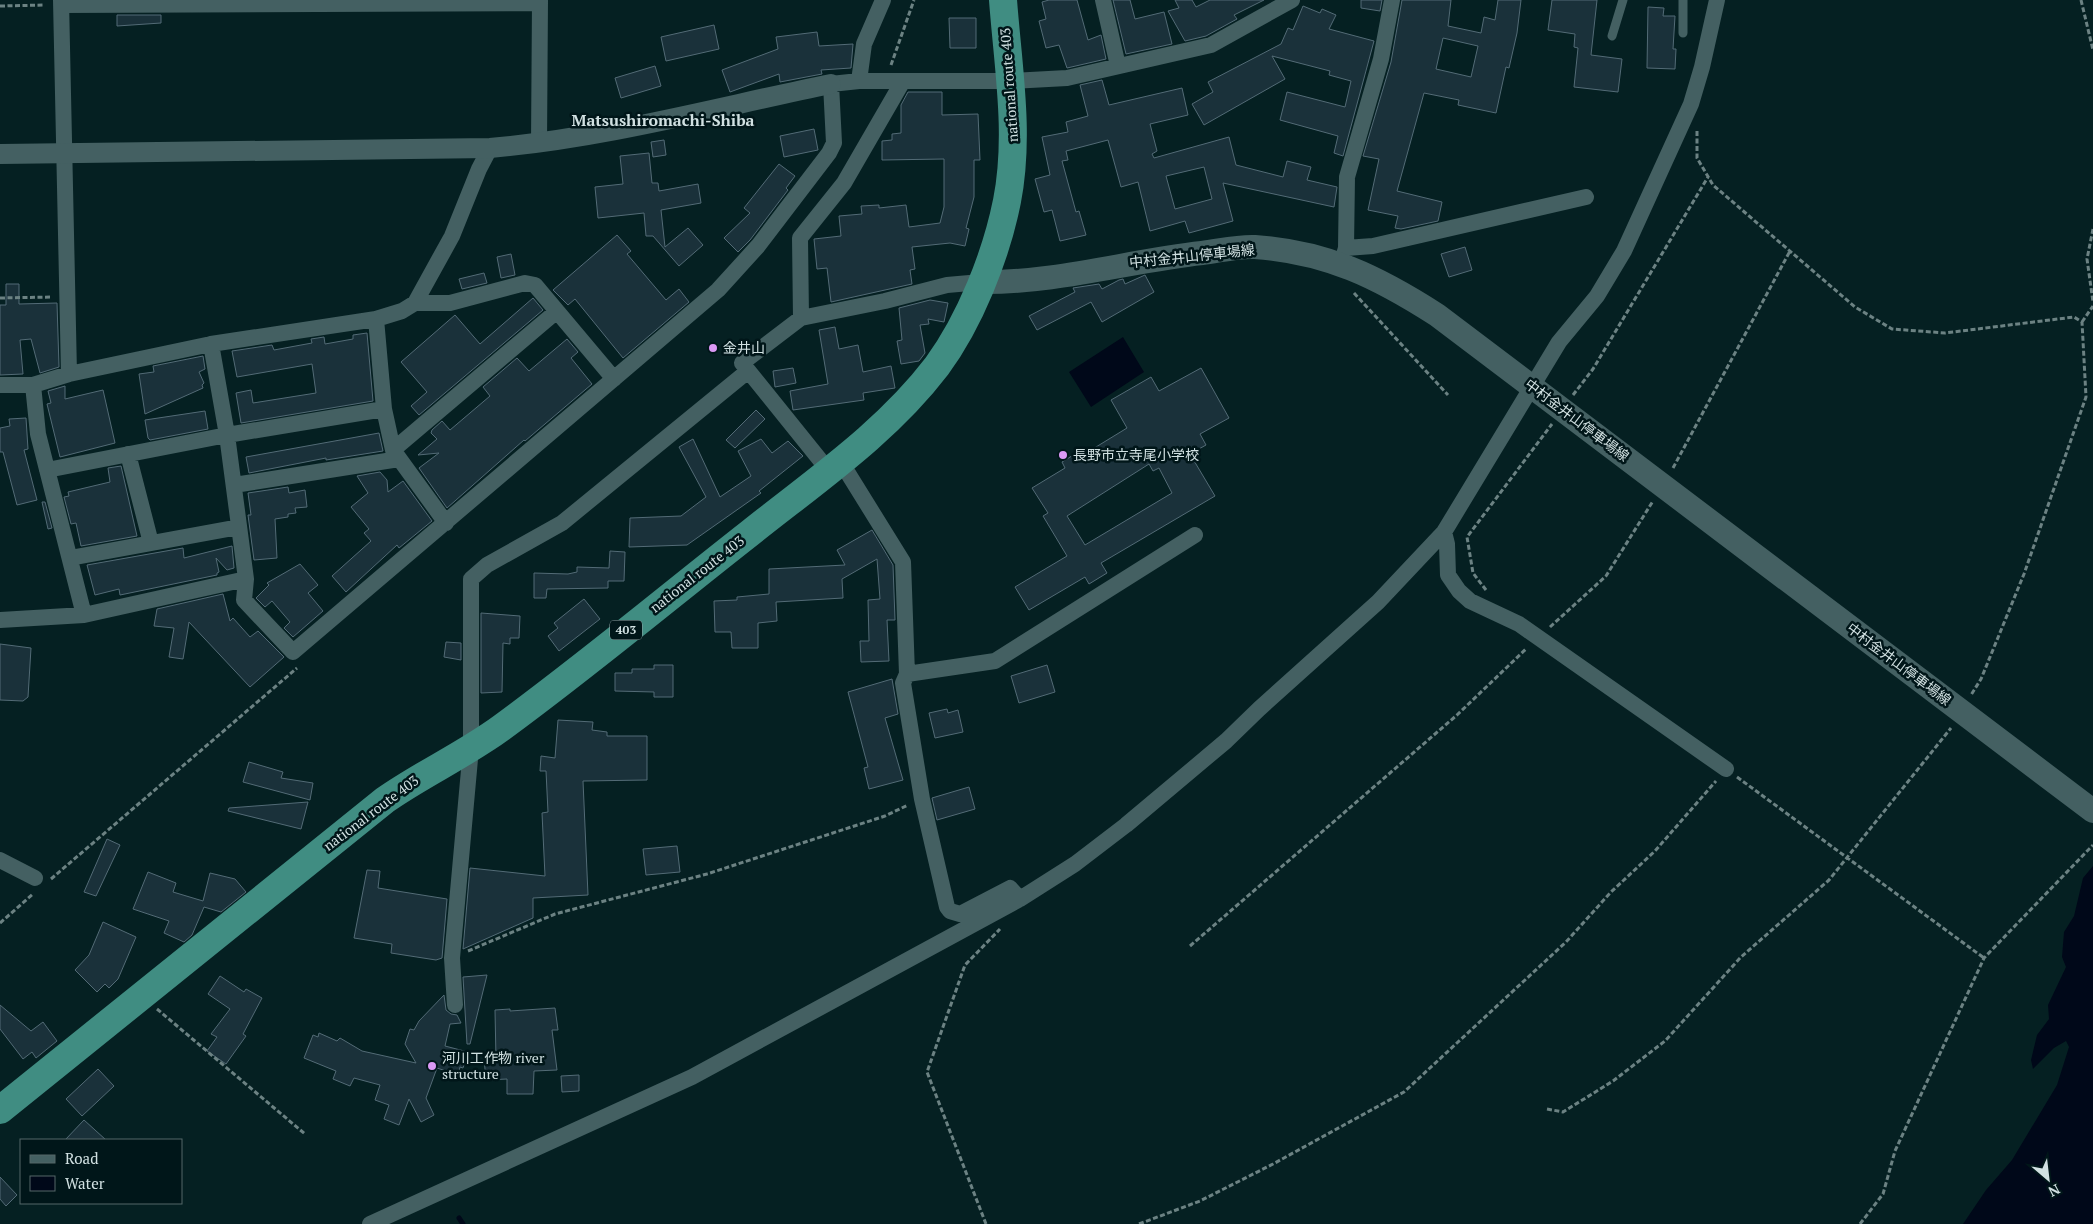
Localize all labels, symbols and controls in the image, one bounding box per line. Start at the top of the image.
street label: national route 403 [995,27,1022,143]
district label: Matsushiromachi-Shiba [572,109,755,131]
street label: 中村金井山停車場線 [1128,239,1256,272]
place label: 金井山 [723,338,765,357]
marker: 金井山 [707,342,719,354]
street label: 中村金井山停車場線 [1521,374,1633,465]
place label: 長野市立寺尾小学校 [1073,445,1199,464]
marker: 長野市立寺尾小学校 [1057,449,1069,461]
street label: national route 403 [646,531,748,616]
street label: 中村金井山停車場線 [1843,618,1955,709]
road number: 403 [610,620,642,640]
street label: national route 403 [319,770,422,855]
place label: 河川工作物 river structure [442,1048,545,1083]
marker: 河川工作物 river structure [426,1060,438,1072]
legend [20,1139,182,1204]
text: Road [65,1148,98,1168]
north arrow [2023,1154,2073,1204]
text: Water [65,1173,105,1193]
text: N [2045,1180,2063,1202]

